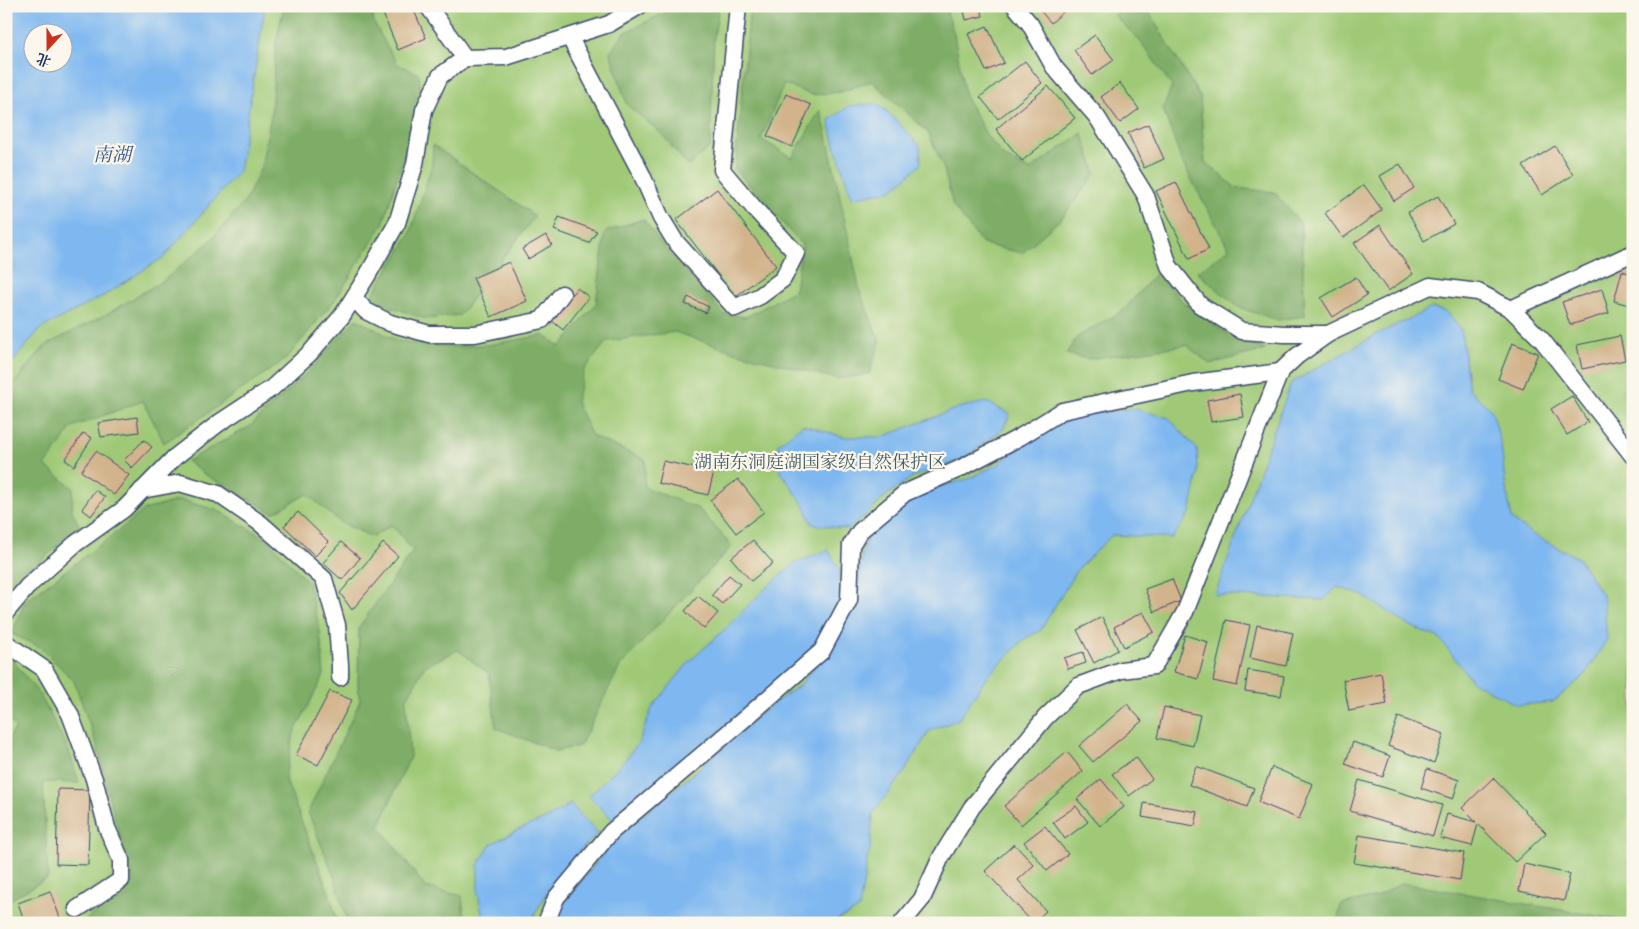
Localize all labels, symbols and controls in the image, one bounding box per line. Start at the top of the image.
north arrow [22,22,72,72]
text: 北 [34,46,54,70]
water label: 南湖 [93,143,134,170]
park label: 湖南东洞庭湖国家级自然保护区 [694,451,946,477]

